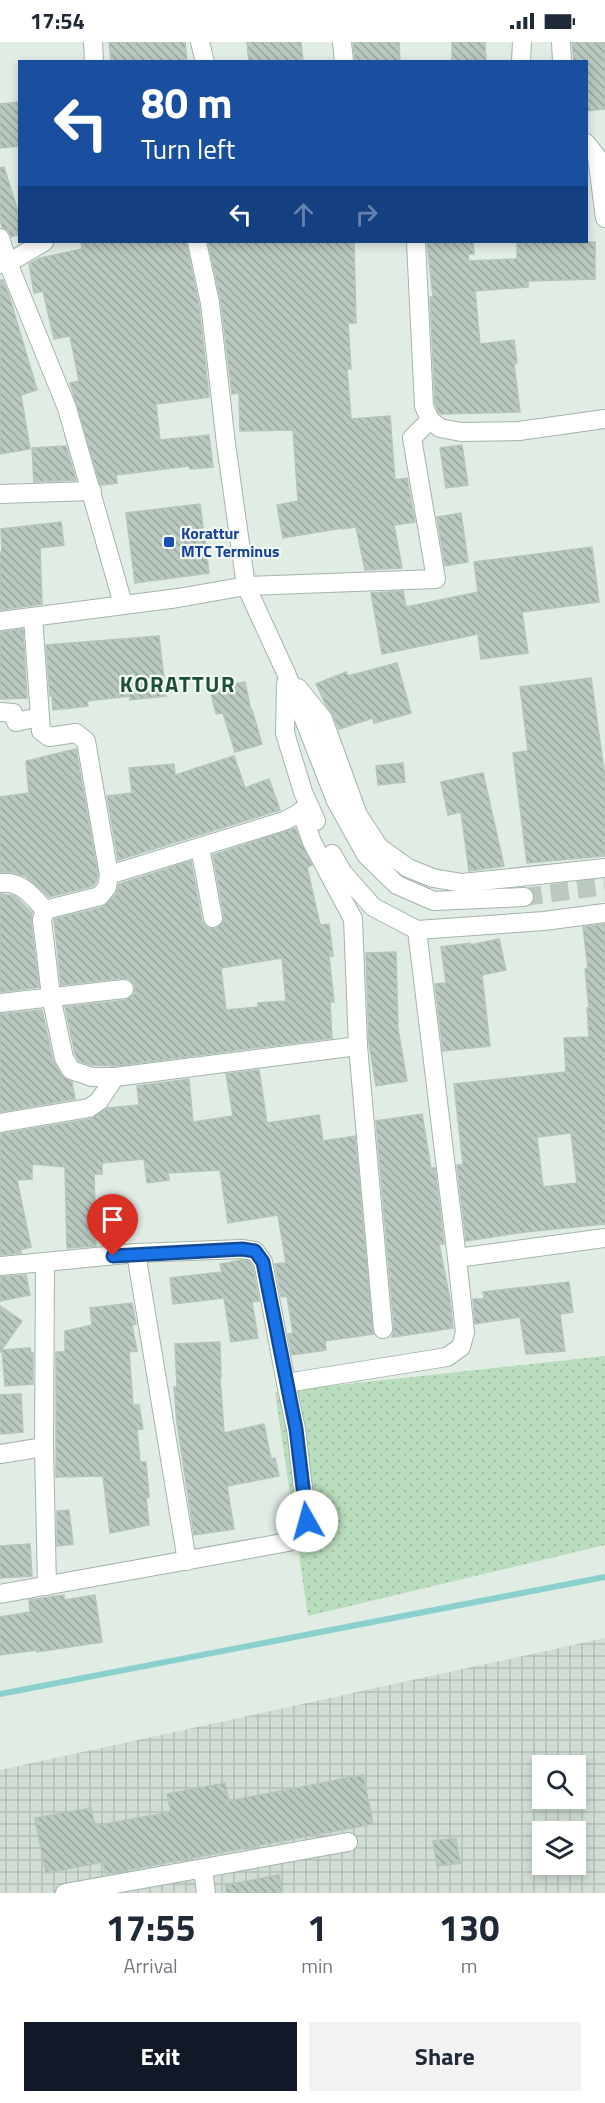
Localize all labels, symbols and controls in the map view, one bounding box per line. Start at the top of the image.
text: 17:54 [30,4,85,38]
text: 80 m [141,70,233,134]
icon: left [42,84,120,162]
text: Turn left [141,128,235,169]
icon: left [224,198,257,231]
icon: ahead [287,198,320,231]
icon: right [350,198,383,231]
place label: Korattur MTC Terminus [181,521,280,563]
marker: Korattur MTC Terminus [162,535,176,549]
district label: KORATTUR [120,667,236,701]
pin [87,1194,138,1256]
icon: arrive [96,1203,129,1236]
position arrow [275,1489,339,1553]
map controls [532,1755,586,1875]
button: search [532,1755,586,1809]
button: layers [532,1821,586,1875]
text: 17:55 [106,1900,196,1955]
text: 1 [307,1900,327,1955]
text: 130 [439,1900,499,1955]
text: Arrival [124,1950,178,1981]
text: min [301,1950,333,1981]
text: m [461,1950,477,1981]
button: Exit [24,2022,297,2091]
button: Share [309,2022,581,2091]

